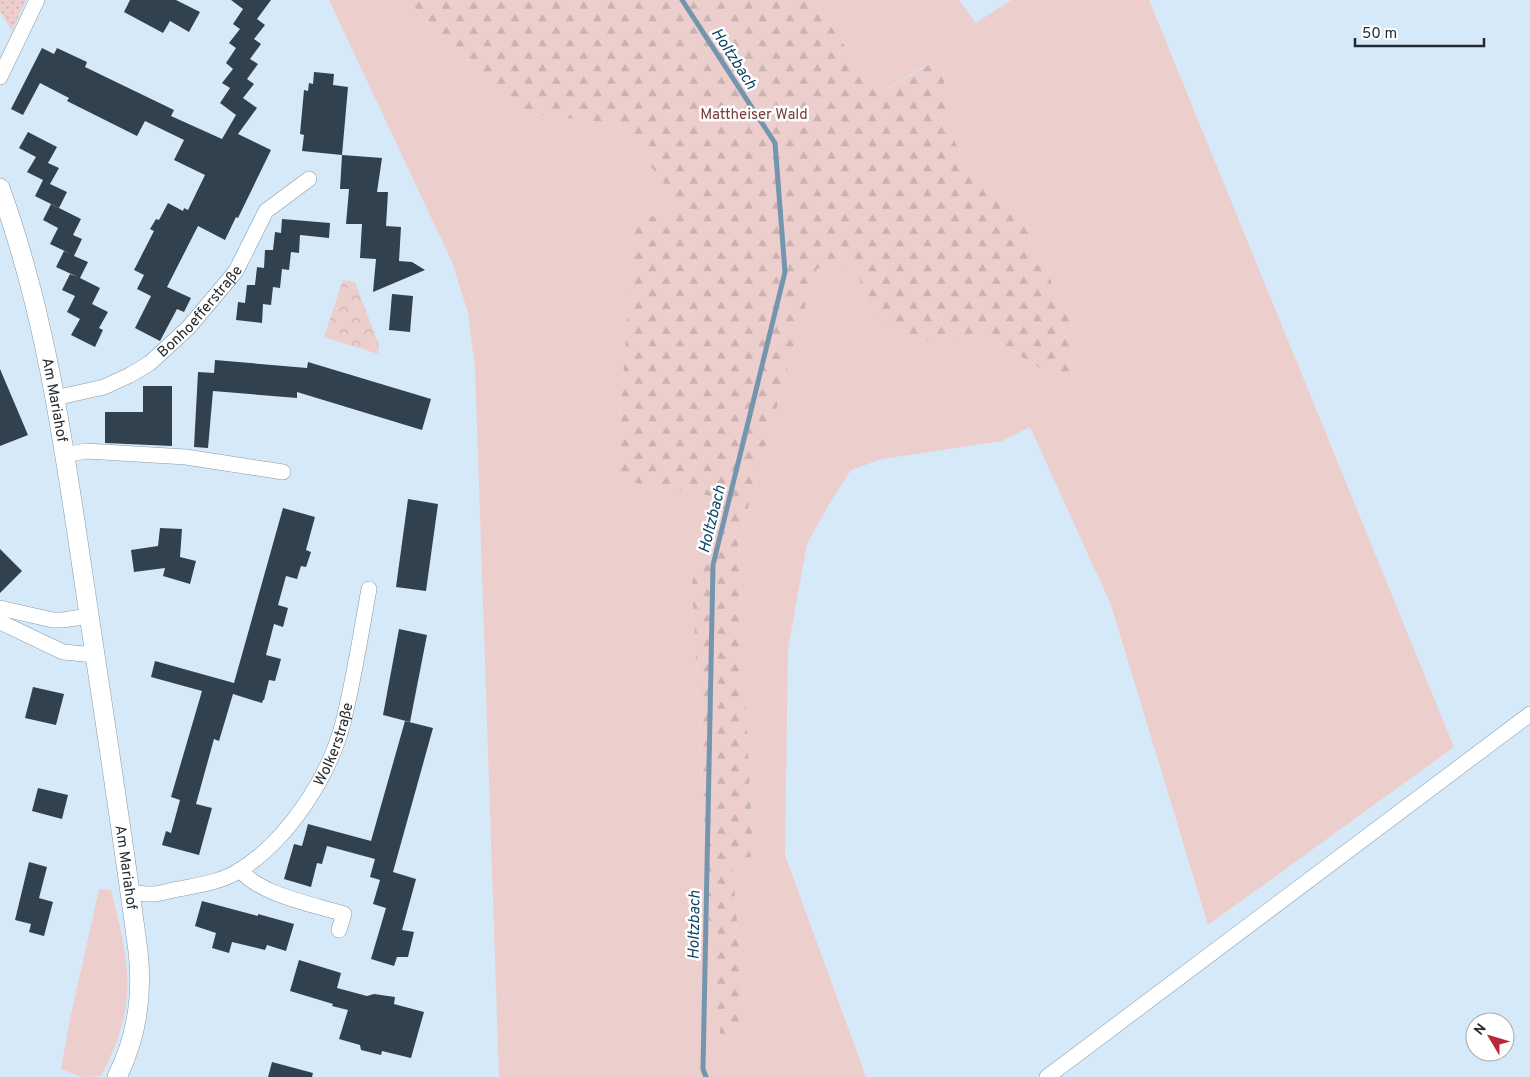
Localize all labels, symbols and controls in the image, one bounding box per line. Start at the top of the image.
scale bar [1355,15,1484,47]
water label: Holtzbach [706,25,761,94]
text: 50 m [1362,25,1397,44]
park label: Mattheiser Wald [700,106,808,125]
street label: Bonhoefferstraße [154,263,248,362]
street label: Am Mariahof [36,356,71,444]
water label: Holtzbach [695,483,731,556]
street label: Wolkerstraße [310,701,359,790]
street label: Am Mariahof [110,824,140,911]
water label: Holtzbach [684,890,706,960]
north arrow [1465,1012,1515,1062]
text: N [1471,1021,1491,1039]

